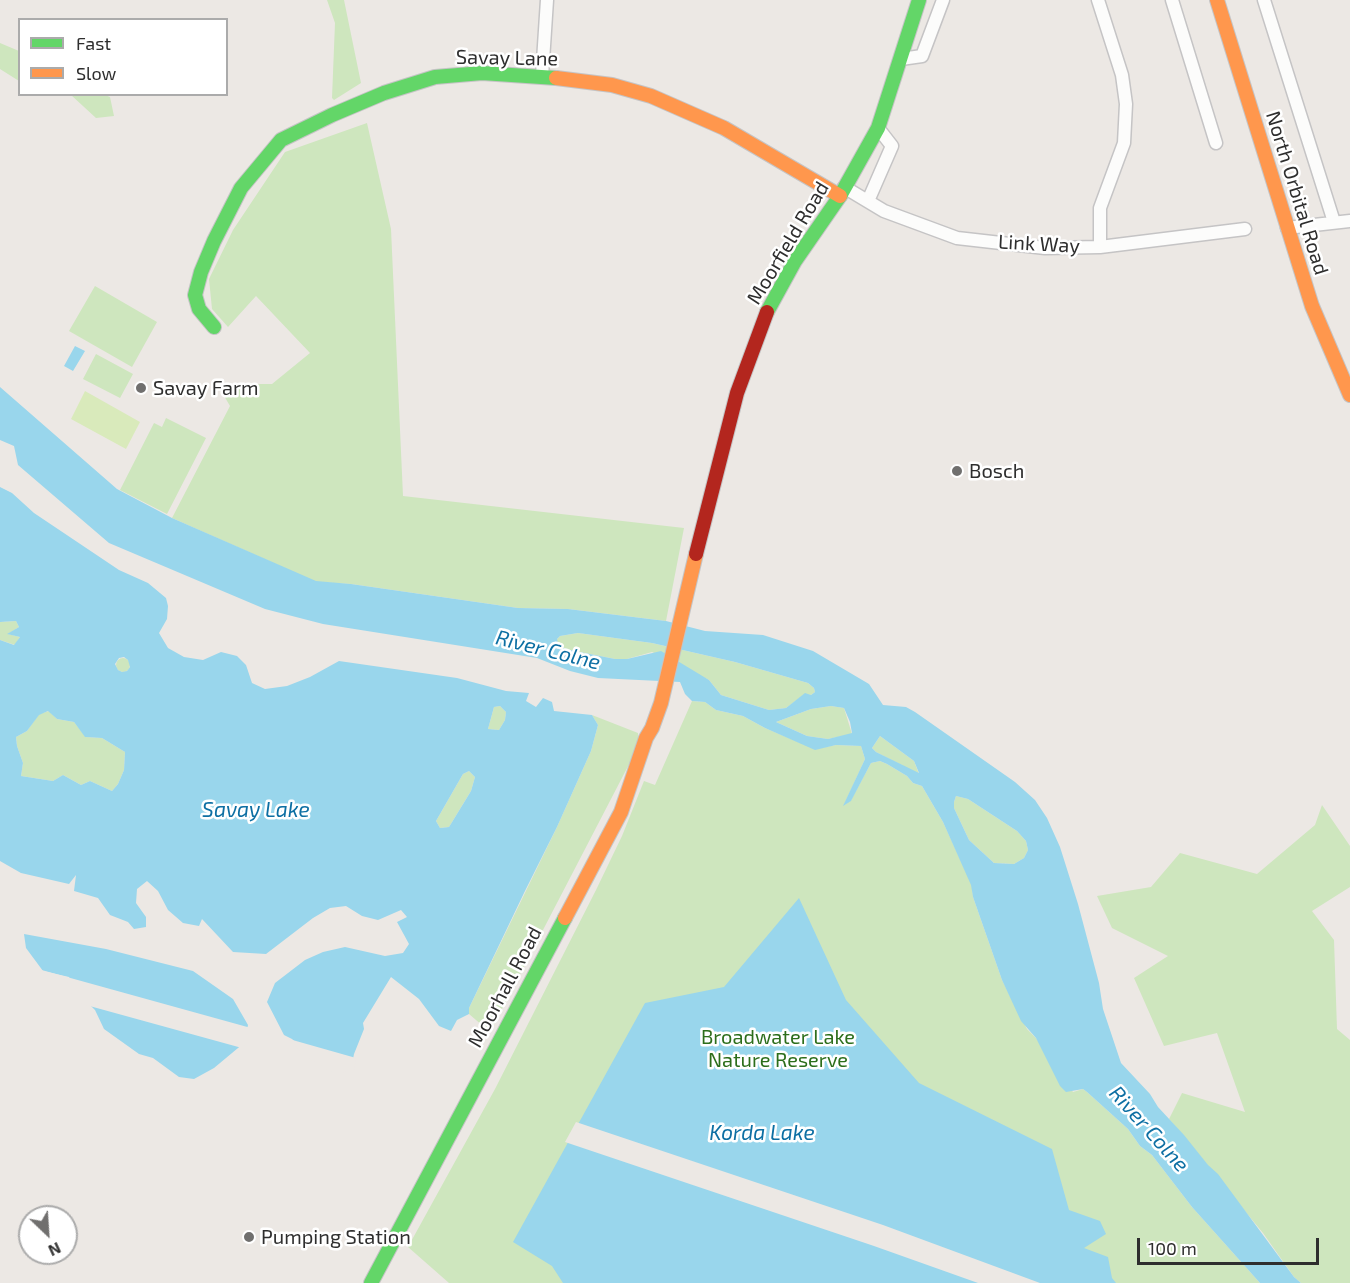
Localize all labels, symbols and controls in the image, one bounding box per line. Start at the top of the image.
legend [18,18,228,96]
text: Fast [76,32,111,54]
street label: Savay Lane [456,45,558,71]
text: Slow [76,62,116,84]
street label: North Orbital Road [1261,108,1333,278]
street label: Moorfield Road [742,177,834,309]
street label: Link Way [998,230,1080,258]
place label: Savay Farm [153,376,259,400]
marker: Savay Farm [134,381,148,395]
place label: Bosch [969,459,1024,483]
marker: Bosch [950,464,964,478]
water label: River Colne [493,625,603,675]
water label: Savay Lake [202,797,310,823]
street label: Moorhall Road [463,923,547,1051]
park label: Broadwater Lake Nature Reserve [701,1025,855,1072]
water label: River Colne [1104,1081,1194,1177]
water label: Korda Lake [709,1120,815,1146]
north arrow [18,1205,78,1265]
place label: Pumping Station [261,1225,411,1249]
scale bar [1140,1226,1322,1264]
marker: Pumping Station [242,1230,256,1244]
text: 100 m [1148,1237,1197,1259]
text: N [46,1239,64,1261]

